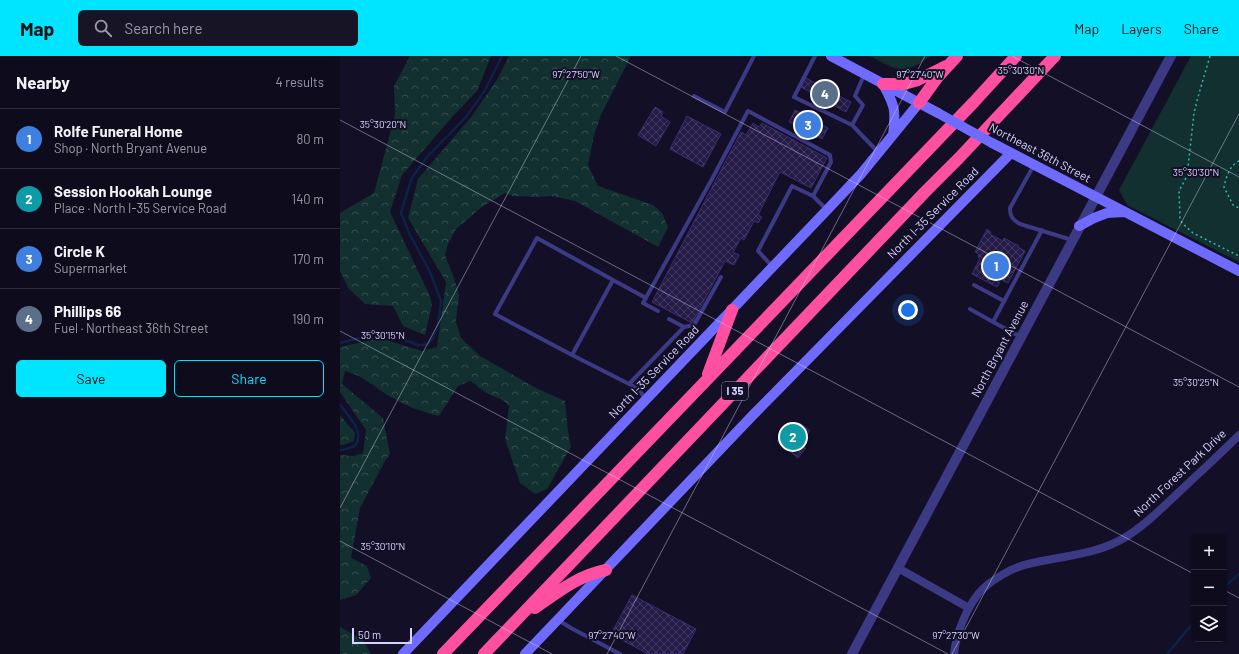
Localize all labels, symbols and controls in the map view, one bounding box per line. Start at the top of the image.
search box [78,10,358,46]
text: Map [20,17,54,40]
icon: search [92,17,114,39]
text: Search here [124,19,202,37]
text: Map [1074,20,1099,37]
text: Layers [1121,20,1162,37]
text: Share [1184,20,1219,37]
text: 35°30'30"N [998,64,1044,76]
text: 97°27'50"W [552,68,600,80]
text: 97°27'40"W [896,68,944,80]
text: Nearby [16,72,70,92]
text: 4 results [276,74,324,90]
pin: 4 [812,79,838,109]
pin: 3 [795,110,821,140]
text: 35°30'20"N [360,118,406,130]
street label: Northeast 36th Street [987,119,1094,185]
text: Rolfe Funeral Home [54,122,183,140]
text: 1 [27,131,31,147]
text: 80 m [297,131,324,147]
text: Shop · North Bryant Avenue [54,140,207,156]
street label: North I-35 Service Road [884,164,981,261]
text: 35°30'30"N [1173,166,1219,178]
text: Session Hookah Lounge [54,182,212,200]
text: 2 [25,191,33,207]
text: 140 m [292,191,324,207]
text: Place · North I-35 Service Road [54,200,227,216]
text: Circle K [54,242,105,260]
text: 3 [25,251,33,267]
text: 170 m [293,251,324,267]
pin: 1 [983,251,1009,281]
text: Supermarket [54,260,127,276]
street label: North Bryant Avenue [968,298,1031,399]
your location [898,300,918,320]
text: Phillips 66 [54,302,121,320]
text: 4 [25,311,33,327]
text: 190 m [292,311,324,327]
text: Fuel · Northeast 36th Street [54,320,209,336]
street label: North I-35 Service Road [605,322,701,421]
text: 35°30'15"N [361,329,405,341]
button: Save [16,360,166,397]
button: Share [174,360,324,397]
text: 35°30'25"N [1173,376,1219,388]
road number: I 35 [722,382,748,400]
pin: 2 [780,422,806,452]
street label: North Forest Park Drive [1130,426,1228,519]
map controls [1191,534,1227,642]
button: + [1191,534,1227,570]
text: 35°30'10"N [361,540,405,552]
button: − [1191,570,1227,606]
button: layers [1191,606,1227,642]
scale bar [352,626,412,645]
text: 50 m [358,628,381,641]
text: 97°27'40"W [588,629,636,641]
text: 97°27'30"W [932,629,980,641]

